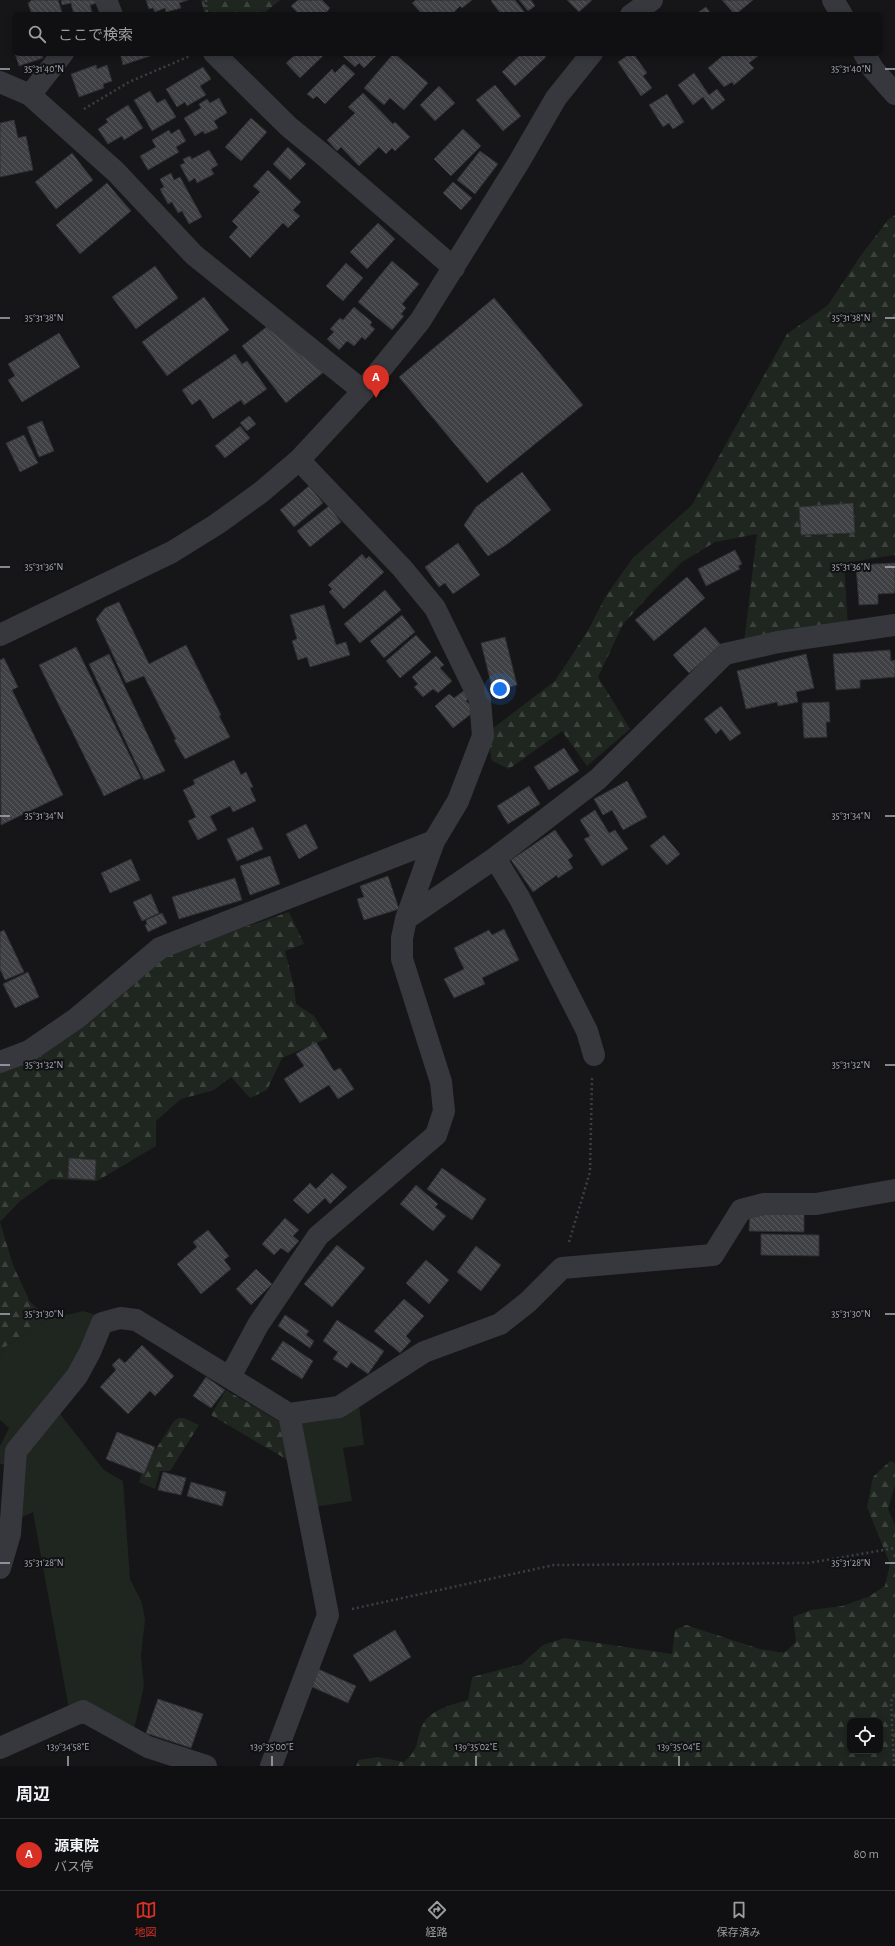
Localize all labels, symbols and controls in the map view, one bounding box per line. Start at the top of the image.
search box [12,12,883,56]
icon: search [26,23,48,45]
text: ここで検索 [58,28,133,43]
text: 35°31'40"N [24,64,64,74]
text: 35°31'40"N [831,64,871,74]
text: 35°31'38"N [25,313,63,323]
text: 35°31'38"N [832,313,870,323]
pin: A [363,365,389,398]
text: 35°31'36"N [25,562,63,572]
text: 35°31'36"N [832,562,870,572]
your location [490,679,510,699]
text: 35°31'34"N [24,811,64,821]
text: 35°31'34"N [831,811,871,821]
text: 35°31'32"N [25,1060,63,1070]
text: 35°31'32"N [832,1060,870,1070]
text: 35°31'30"N [24,1309,64,1319]
text: 35°31'30"N [831,1309,871,1319]
text: 35°31'28"N [24,1558,64,1568]
text: 35°31'28"N [831,1558,871,1568]
map controls [847,1718,883,1754]
button: locate [847,1718,883,1754]
text: 139°34'58"E [47,1742,89,1752]
text: 139°35'00"E [250,1742,294,1752]
text: 139°35'02"E [455,1742,497,1752]
text: 139°35'04"E [658,1742,701,1752]
text: 周辺 [16,1786,50,1803]
text: 源東院 [54,1839,99,1854]
text: A [25,1848,33,1861]
text: 80 m [853,1848,879,1861]
text: バス停 [54,1861,93,1874]
tab: 地図 [135,1899,157,1939]
tab: 経路 [426,1899,448,1939]
tab: 保存済み [717,1899,761,1939]

